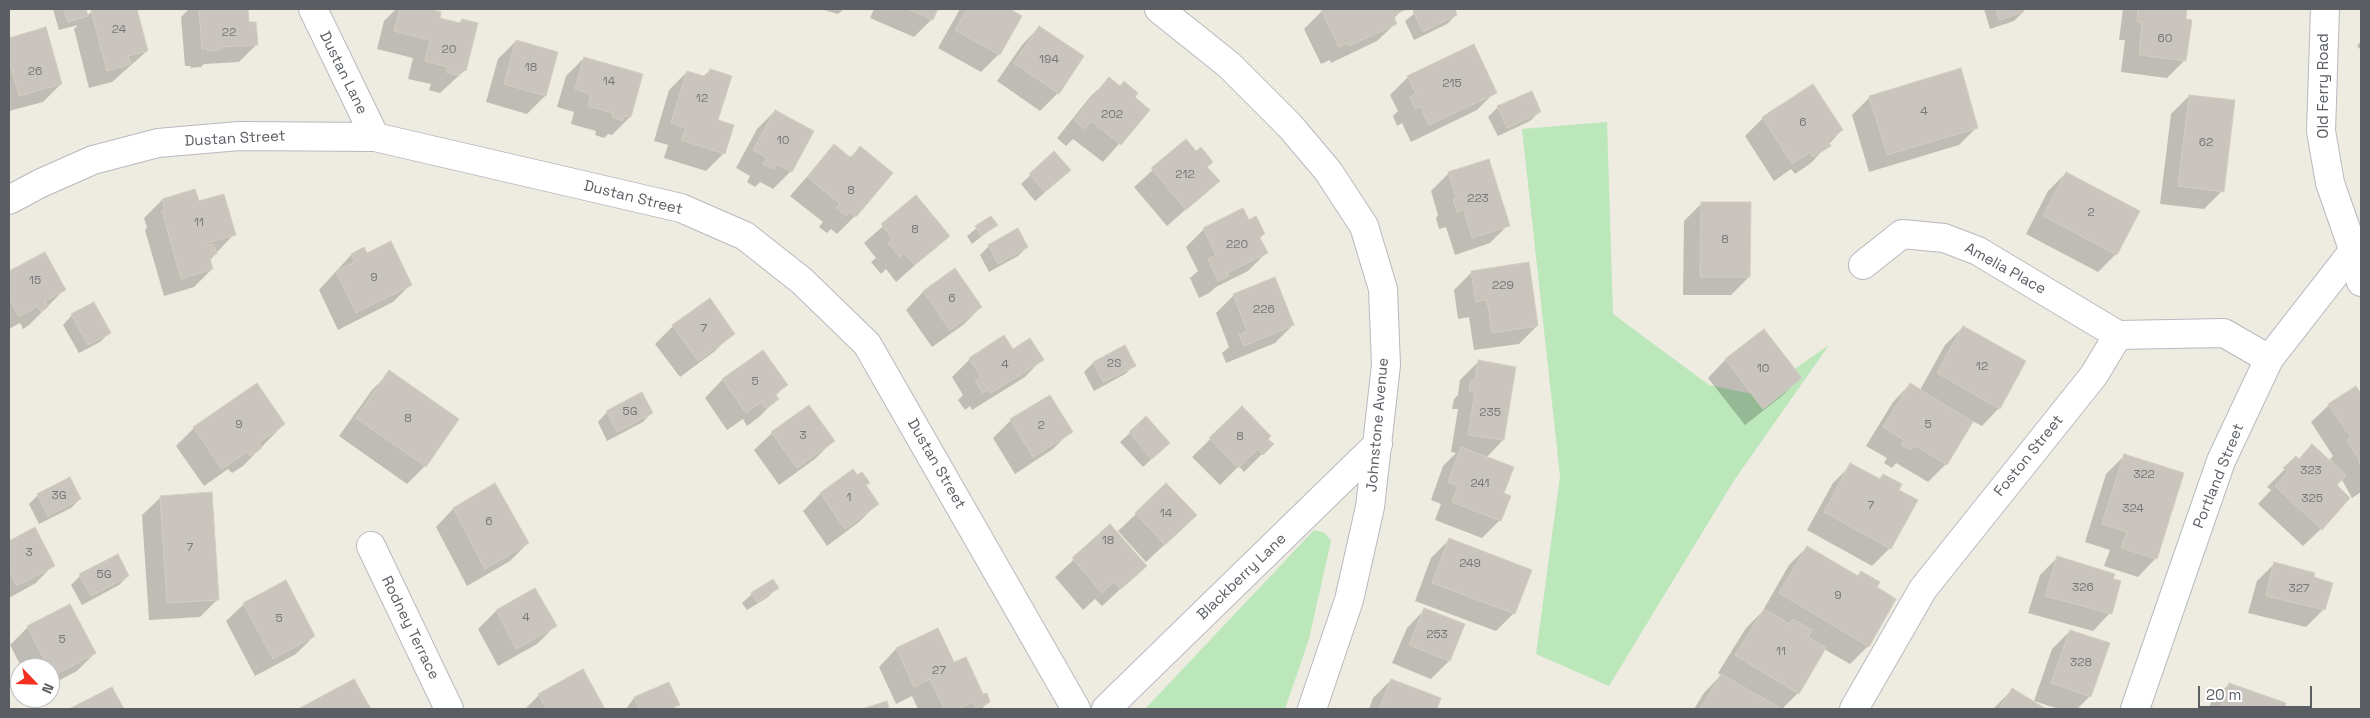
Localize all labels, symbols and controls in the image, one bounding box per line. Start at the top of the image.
house number: 24 [112,23,126,37]
house number: 22 [222,26,236,40]
street label: Dustan Lane [315,28,371,118]
house number: 60 [2157,32,2173,46]
street label: Old Ferry Road [2315,33,2333,139]
house number: 20 [442,43,456,57]
house number: 194 [1039,53,1059,67]
house number: 18 [525,61,537,75]
house number: 26 [28,65,42,79]
house number: 14 [603,75,615,89]
house number: 215 [1442,77,1462,91]
house number: 12 [696,92,708,106]
house number: 4 [1920,105,1928,119]
house number: 202 [1101,108,1123,122]
house number: 6 [1799,116,1807,130]
street label: Dustan Street [184,127,286,151]
house number: 10 [777,134,789,148]
house number: 62 [2199,136,2213,150]
house number: 212 [1175,168,1195,182]
street label: Dustan Street [582,177,684,219]
house number: 8 [847,184,855,198]
house number: 223 [1467,192,1489,206]
house number: 2 [2087,206,2095,220]
house number: 11 [194,216,204,230]
house number: 8 [911,223,919,237]
house number: 8 [1721,233,1729,247]
house number: 220 [1226,238,1248,252]
street label: Amelia Place [1961,239,2049,299]
house number: 9 [370,271,378,285]
house number: 15 [29,274,41,288]
house number: 229 [1492,279,1514,293]
house number: 6 [948,292,956,306]
house number: 226 [1253,303,1275,317]
house number: 7 [701,322,707,336]
house number: 2S [1107,357,1121,371]
street label: Johnstone Avenue [1363,357,1393,493]
house number: 4 [1001,358,1009,372]
house number: 12 [1976,360,1988,374]
house number: 10 [1757,362,1769,376]
house number: 5 [751,375,759,389]
house number: 5G [622,405,638,419]
house number: 235 [1479,406,1501,420]
house number: 8 [404,412,412,426]
street label: Foston Street [1991,412,2067,500]
street label: Dustan Street [903,416,969,512]
house number: 9 [235,418,243,432]
house number: 5 [1924,418,1932,432]
house number: 2 [1037,419,1045,433]
street label: Portland Street [2190,421,2248,531]
house number: 3 [799,429,807,443]
house number: 8 [1236,430,1244,444]
house number: 323 [2300,464,2322,478]
house number: 322 [2133,468,2155,482]
house number: 241 [1470,477,1490,491]
house number: 3G [51,489,67,503]
house number: 1 [846,491,852,505]
house number: 325 [2301,492,2323,506]
house number: 7 [1868,499,1874,513]
house number: 324 [2122,502,2144,516]
house number: 14 [1160,507,1172,521]
house number: 6 [485,515,493,529]
street label: Blackberry Lane [1194,530,1290,624]
house number: 18 [1102,534,1114,548]
house number: 7 [187,541,193,555]
house number: 3 [25,546,33,560]
house number: 249 [1459,557,1481,571]
house number: 5G [96,568,112,582]
street label: Rodney Terrace [377,573,443,683]
house number: 326 [2072,581,2094,595]
house number: 327 [2288,582,2310,596]
house number: 9 [1834,589,1842,603]
house number: 4 [522,611,530,625]
house number: 5 [275,612,283,626]
house number: 253 [1426,628,1448,642]
house number: 5 [58,633,66,647]
house number: 11 [1776,645,1786,659]
house number: 328 [2070,656,2092,670]
north arrow [10,658,60,708]
house number: 27 [932,664,946,678]
scale bar [2200,676,2314,708]
text: N [38,681,58,697]
text: 20 m [2206,685,2241,704]

